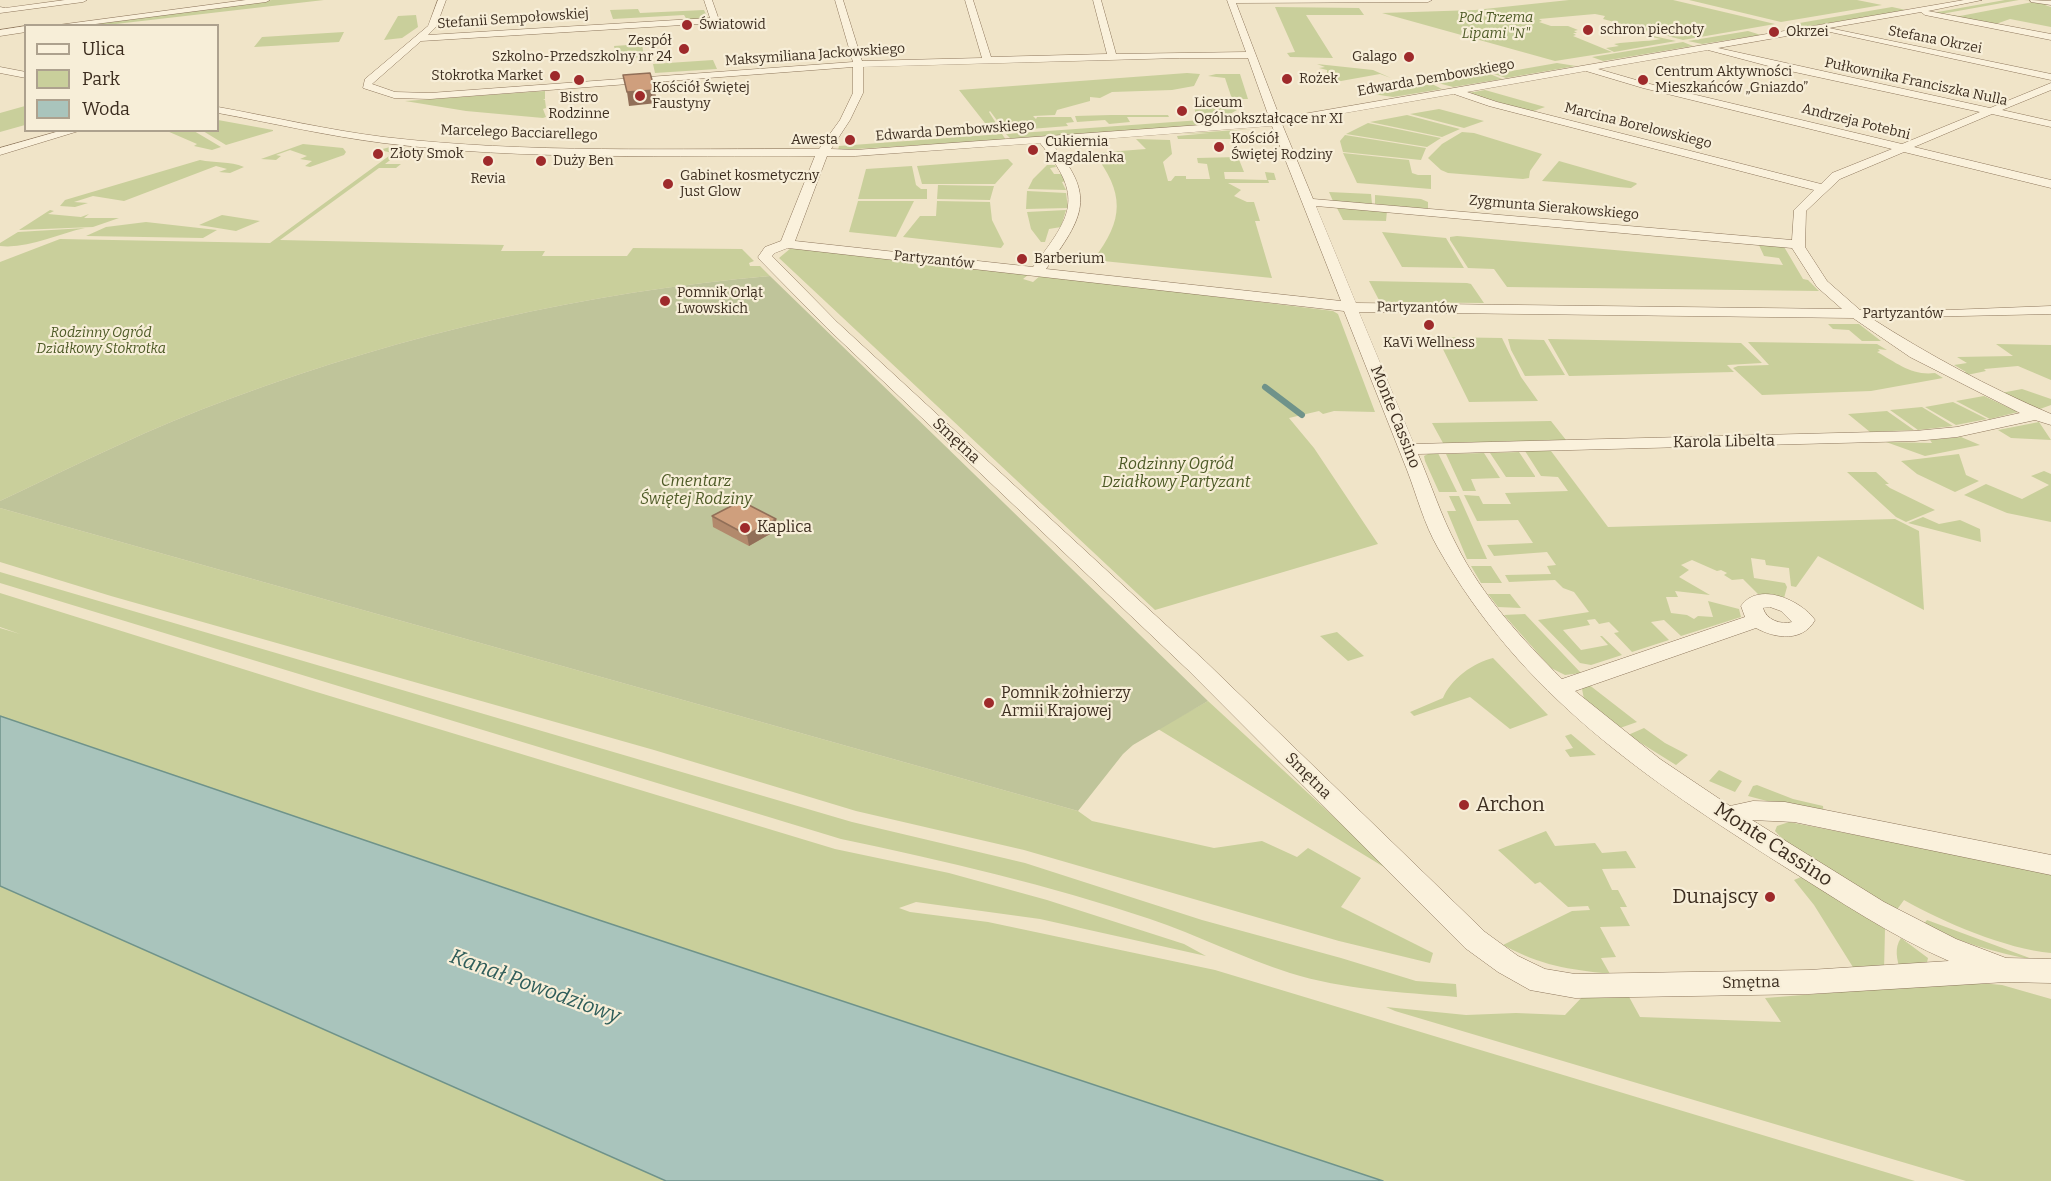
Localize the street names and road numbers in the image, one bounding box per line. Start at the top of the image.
street label: Stefanii Sempołowskiej [437,5,589,33]
street label: Stefana Okrzei [1887,23,1983,57]
street label: Maksymiliana Jackowskiego [724,40,906,70]
street label: Pułkownika Franciszka Nulla [1823,54,2009,110]
street label: Edwarda Dembowskiego [1356,56,1516,100]
street label: Marcina Borelowskiego [1563,100,1713,152]
street label: Andrzeja Potebni [1800,100,1912,144]
street label: Edwarda Dembowskiego [875,117,1035,145]
street label: Marcelego Bacciarellego [440,122,598,144]
street label: Zygmunta Sierakowskiego [1468,192,1640,224]
street label: Partyzantów [893,247,975,273]
street label: Partyzantów [1376,299,1458,317]
street label: Partyzantów [1862,306,1944,322]
street label: Monte Cassino [1366,363,1424,471]
street label: Smętna [928,414,984,468]
street label: Karola Libelta [1673,432,1775,452]
street label: Smętna [1281,749,1335,803]
street label: Monte Cassino [1709,798,1837,892]
street label: Smętna [1722,973,1780,993]

